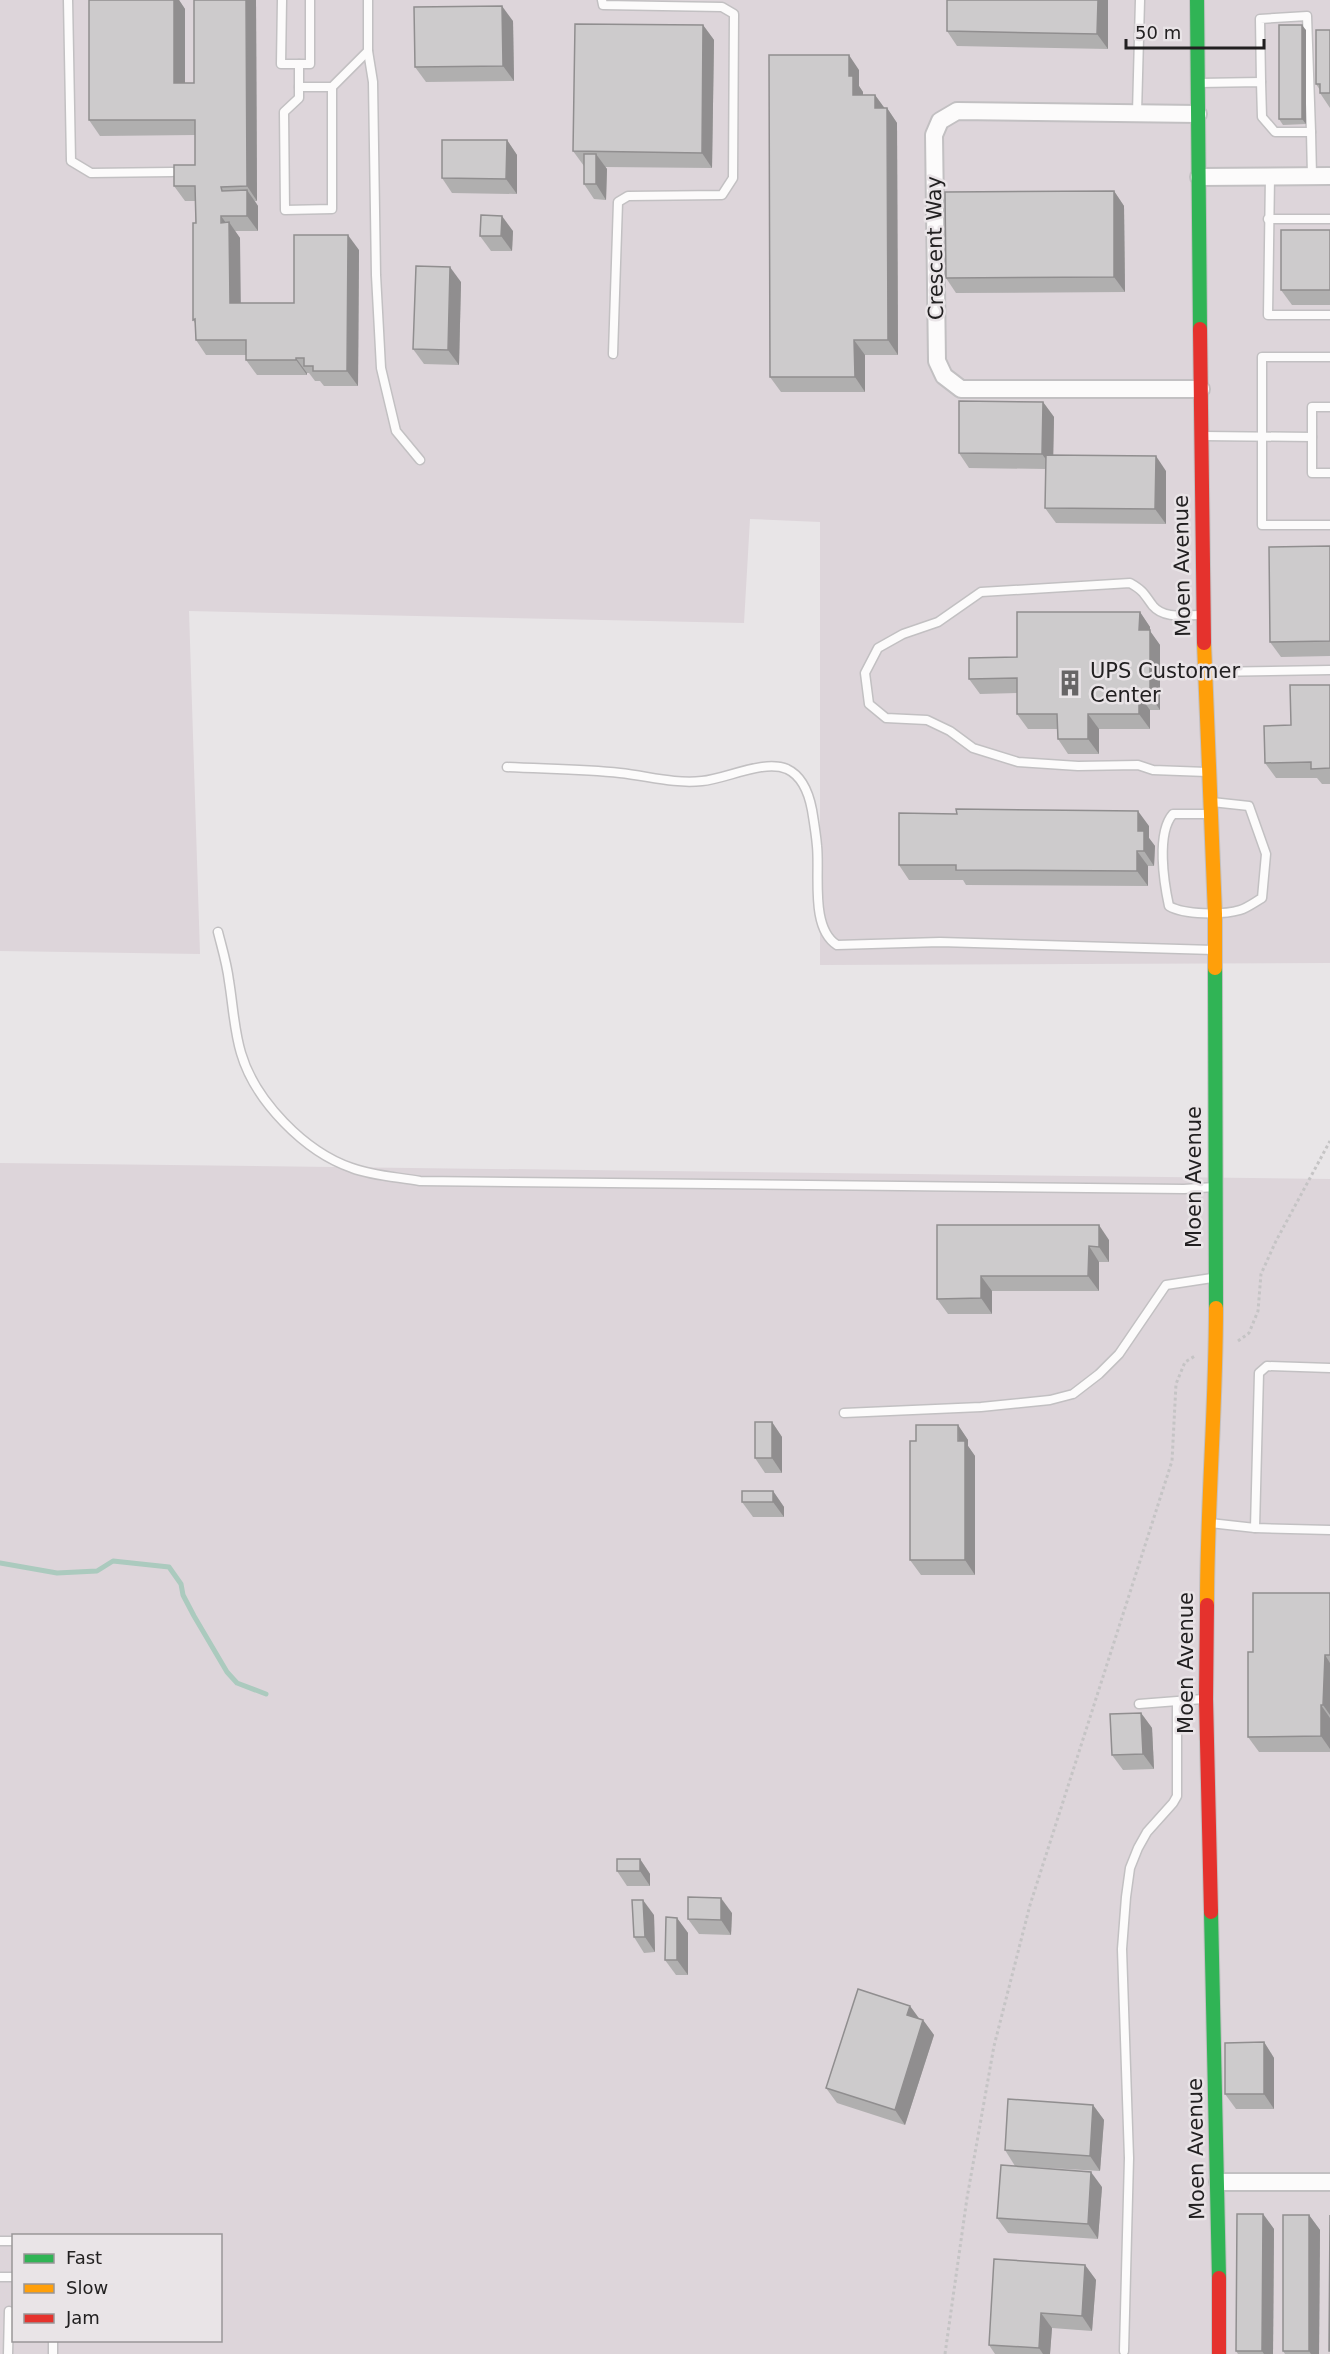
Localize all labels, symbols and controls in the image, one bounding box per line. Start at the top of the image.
scale bar [1126,12,1264,50]
text: 50 m [1135,22,1181,43]
street label: Crescent Way [922,176,948,320]
street label: Moen Avenue [1169,495,1195,637]
place label: UPS Customer Center [1090,659,1240,707]
building icon: UPS Customer Center [1055,668,1085,698]
street label: Moen Avenue [1182,1106,1206,1248]
street label: Moen Avenue [1174,1592,1198,1734]
street label: Moen Avenue [1183,2078,1209,2220]
legend [12,2234,222,2342]
text: Fast [66,2247,102,2268]
text: Slow [66,2277,108,2298]
text: Jam [65,2307,100,2328]

